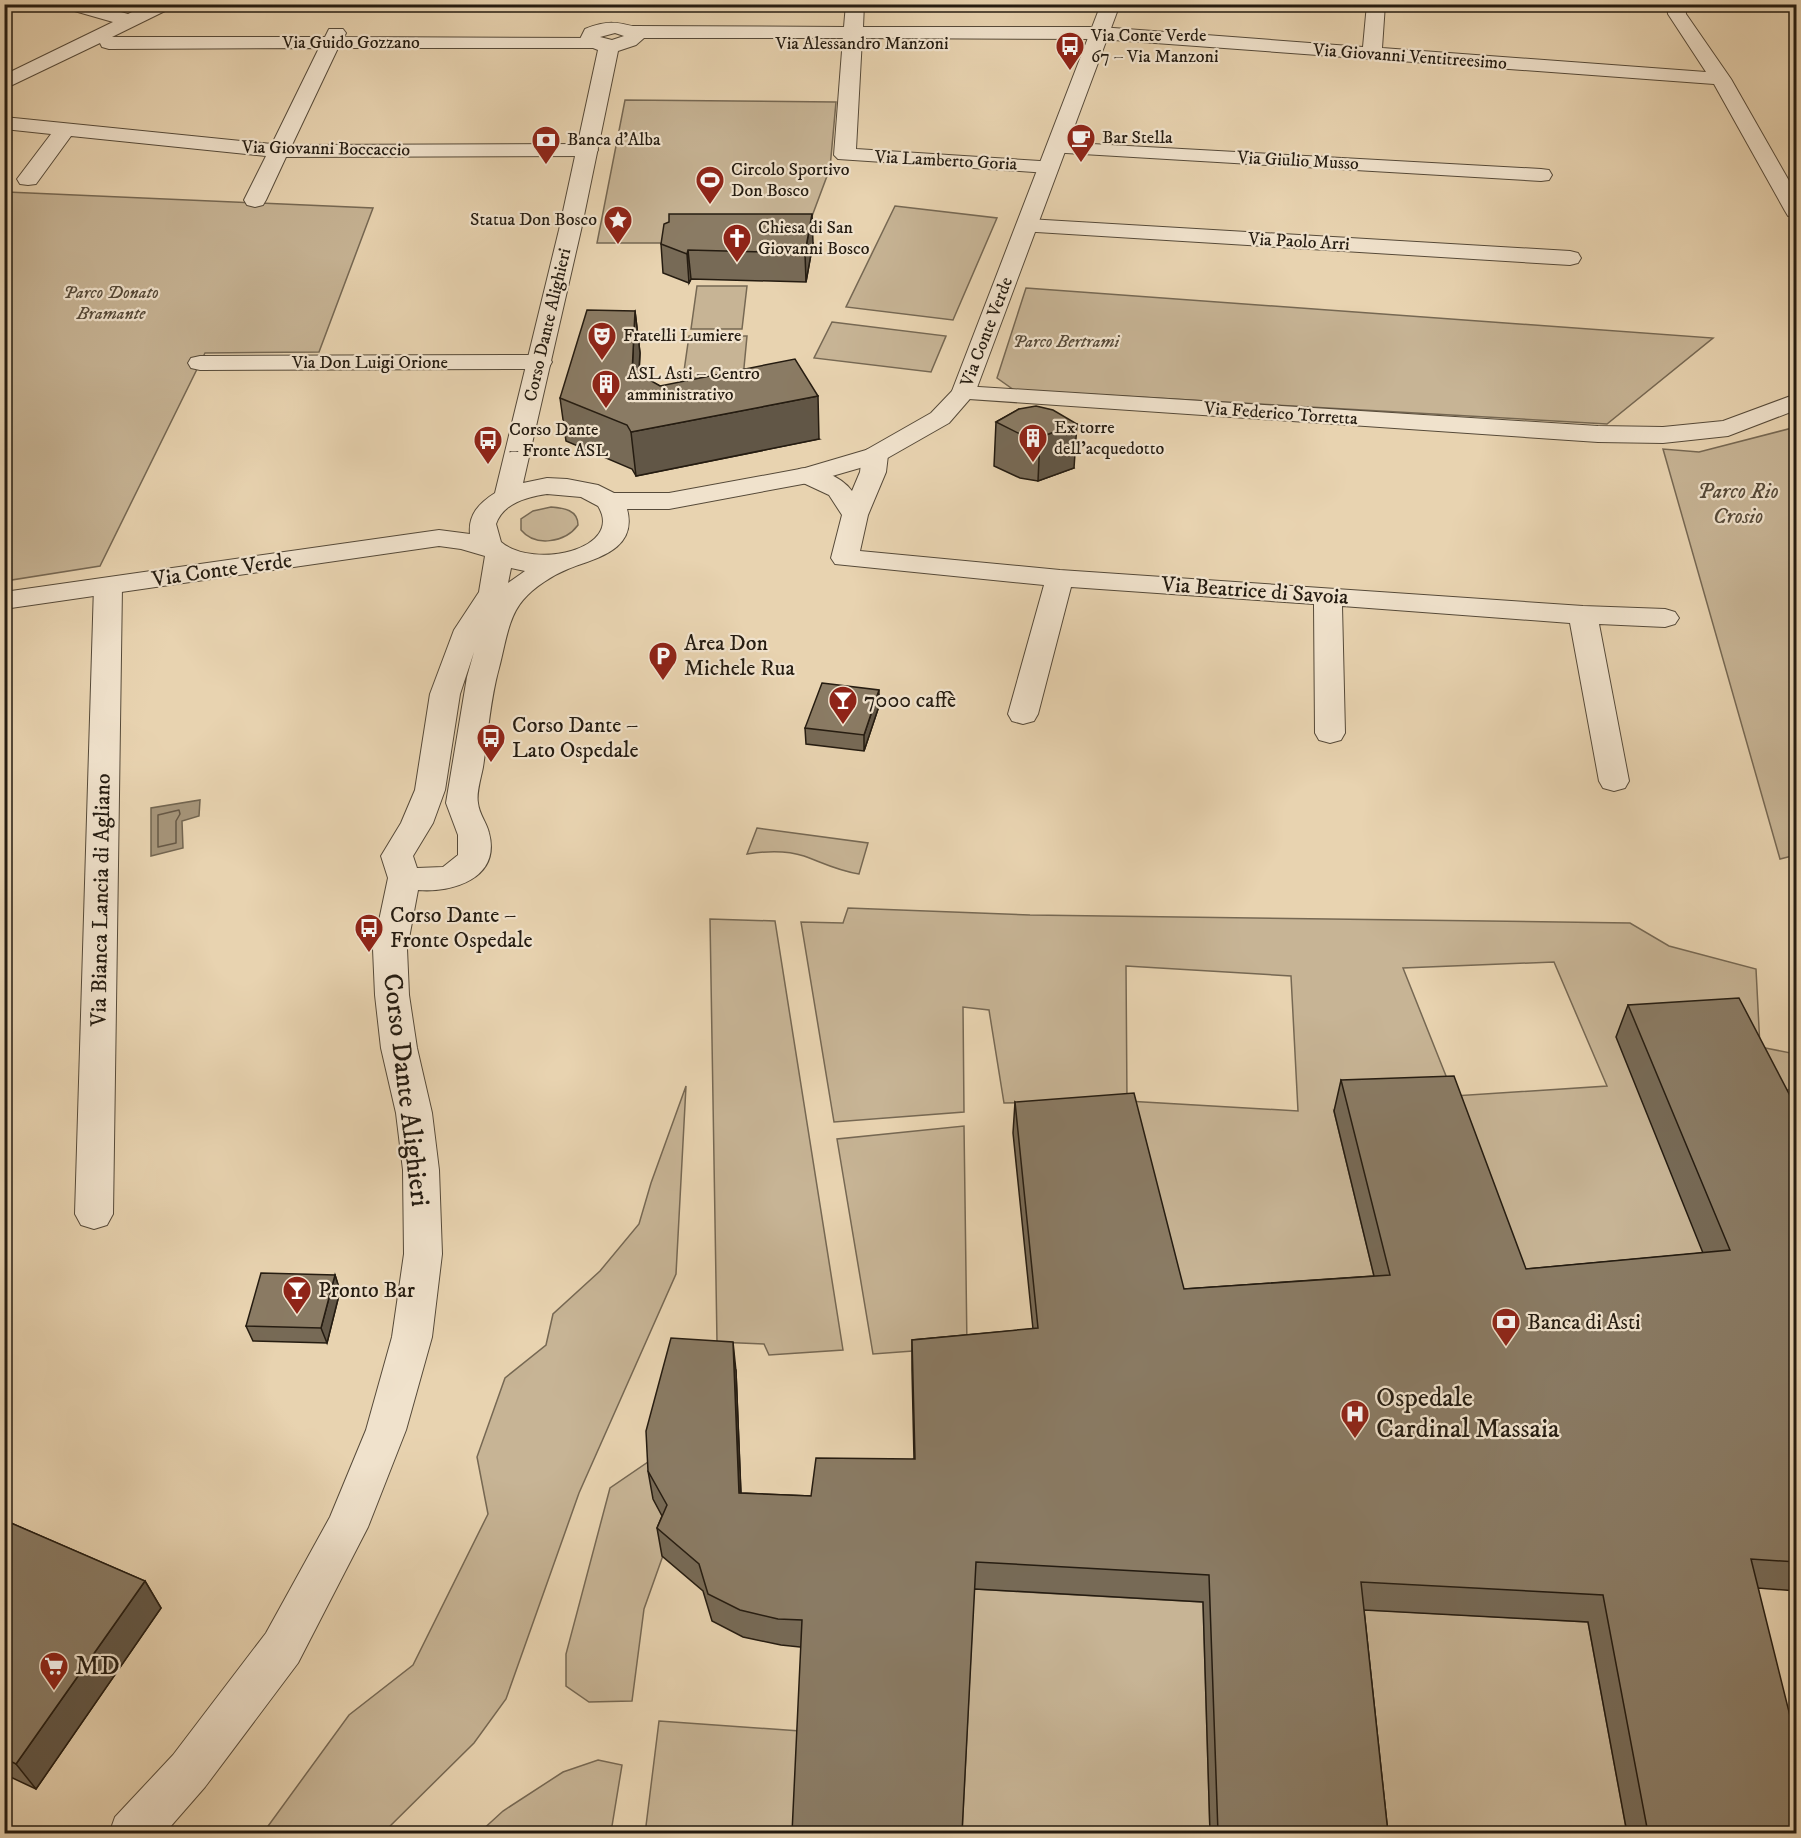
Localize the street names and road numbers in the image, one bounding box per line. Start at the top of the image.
street label: Via Guido Gozzano [281,32,420,54]
street label: Via Alessandro Manzoni [774,33,949,55]
street label: Via Giovanni Ventitreesimo [1311,39,1508,75]
street label: Via Giovanni Boccaccio [241,137,411,161]
street label: Via Lamberto Goria [873,146,1018,176]
street label: Via Giulio Musso [1236,147,1360,175]
street label: Via Paolo Arri [1247,228,1350,256]
street label: Corso Dante Alighieri [520,246,576,404]
street label: Via Conte Verde [956,274,1018,391]
street label: Via Don Luigi Orione [291,352,448,374]
street label: Via Federico Torretta [1202,398,1359,430]
street label: Via Conte Verde [149,547,294,593]
street label: Via Beatrice di Savoia [1160,571,1350,611]
street label: Via Bianca Lancia di Agliano [85,773,117,1028]
street label: Corso Dante Alighieri [375,971,437,1209]

